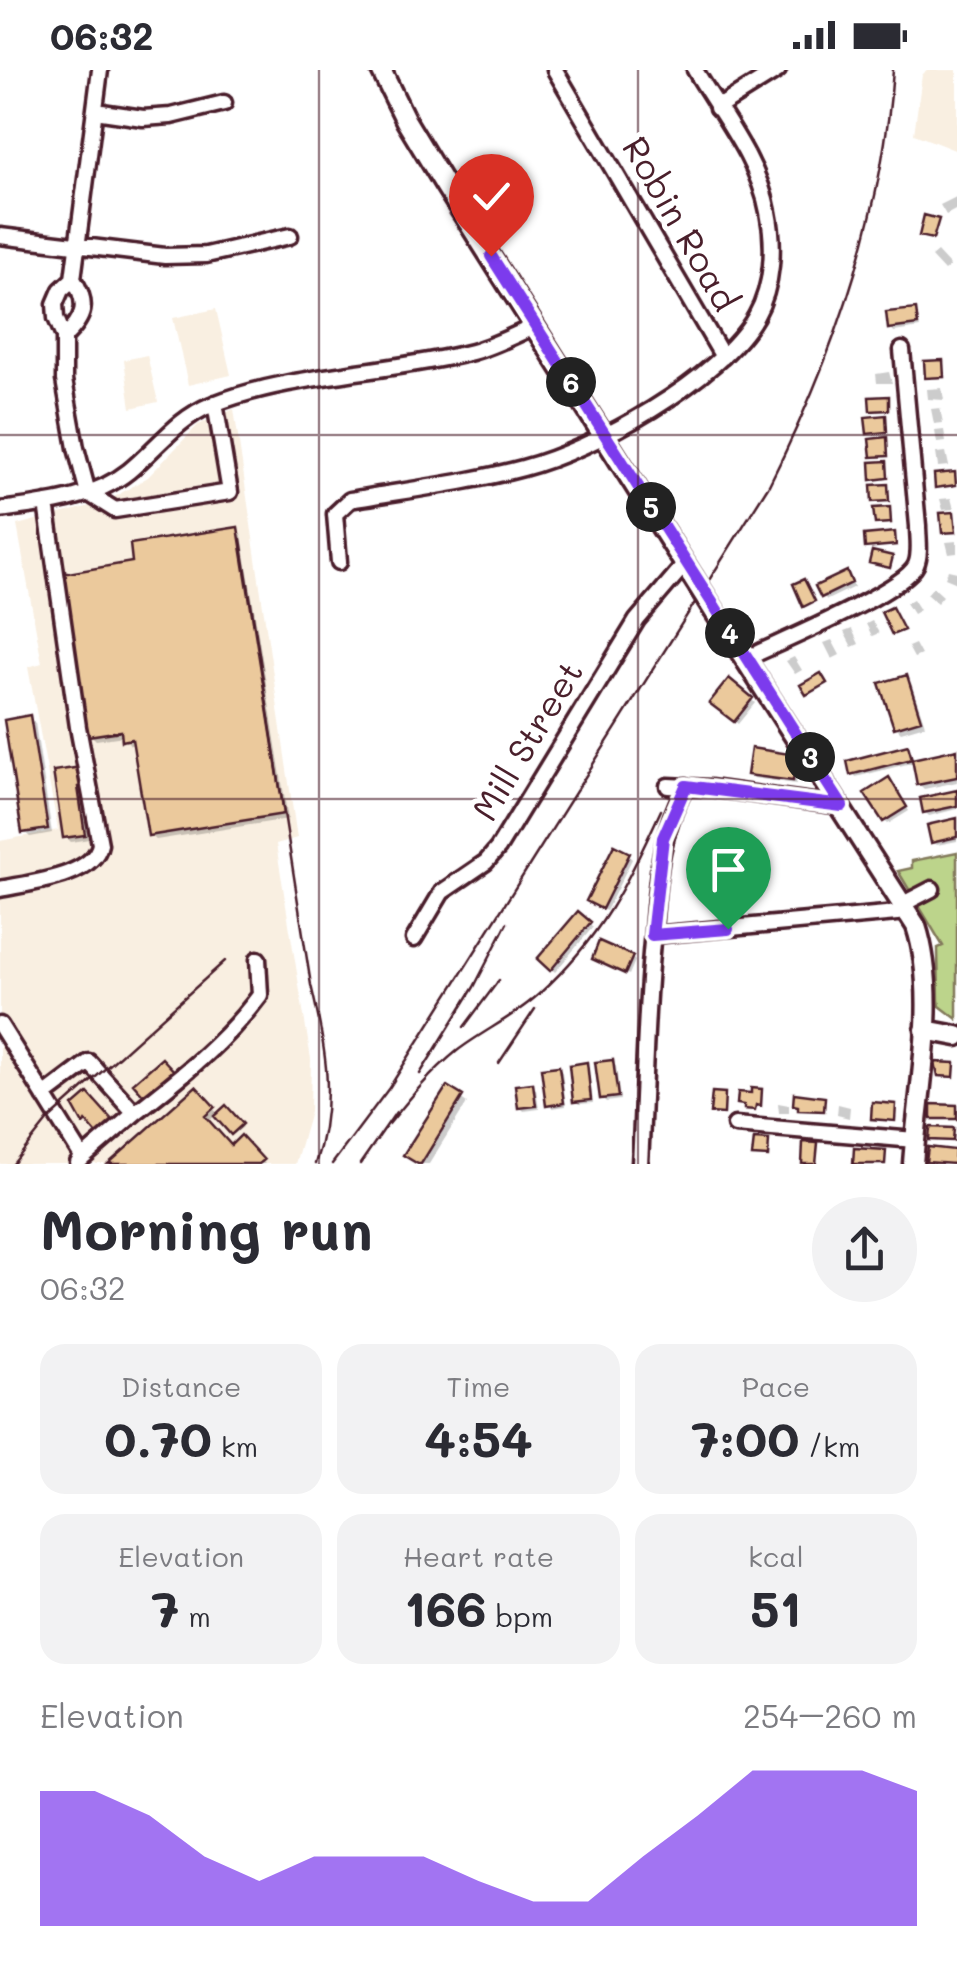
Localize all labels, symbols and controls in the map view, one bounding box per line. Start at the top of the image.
text: 06:32 [50,10,154,60]
street label: Robin Road [613,128,750,318]
pin [449,154,534,257]
icon: check [464,169,519,224]
pin: 6 [546,357,596,407]
text: 6 [563,364,579,400]
pin: 5 [626,482,676,532]
text: 5 [643,489,659,525]
pin: 4 [705,608,755,658]
text: 4 [721,615,739,651]
street label: Mill Street [461,652,592,828]
pin: 3 [785,732,835,782]
text: 3 [802,739,818,775]
pin [686,827,771,930]
icon: arrive [701,842,756,897]
text: Morning run [40,1192,373,1264]
button: share [812,1197,917,1302]
text: 06:32 [40,1266,126,1308]
text: Distance [121,1368,241,1404]
text: Time [447,1368,510,1404]
text: Pace [742,1368,810,1404]
text: 0.70 [104,1404,212,1470]
text: 4:54 [424,1404,533,1470]
text: 7:00 [691,1404,799,1470]
text: km [212,1428,258,1464]
text: /km [799,1428,860,1464]
text: Elevation [118,1538,244,1574]
text: Heart rate [403,1538,554,1574]
text: kcal [748,1538,804,1574]
text: 7 [152,1574,179,1640]
text: 166 [404,1574,487,1640]
text: 51 [750,1574,802,1640]
text: m [179,1598,211,1634]
text: bpm [487,1598,553,1634]
text: Elevation [40,1694,184,1736]
text: 254–260 m [743,1694,917,1736]

